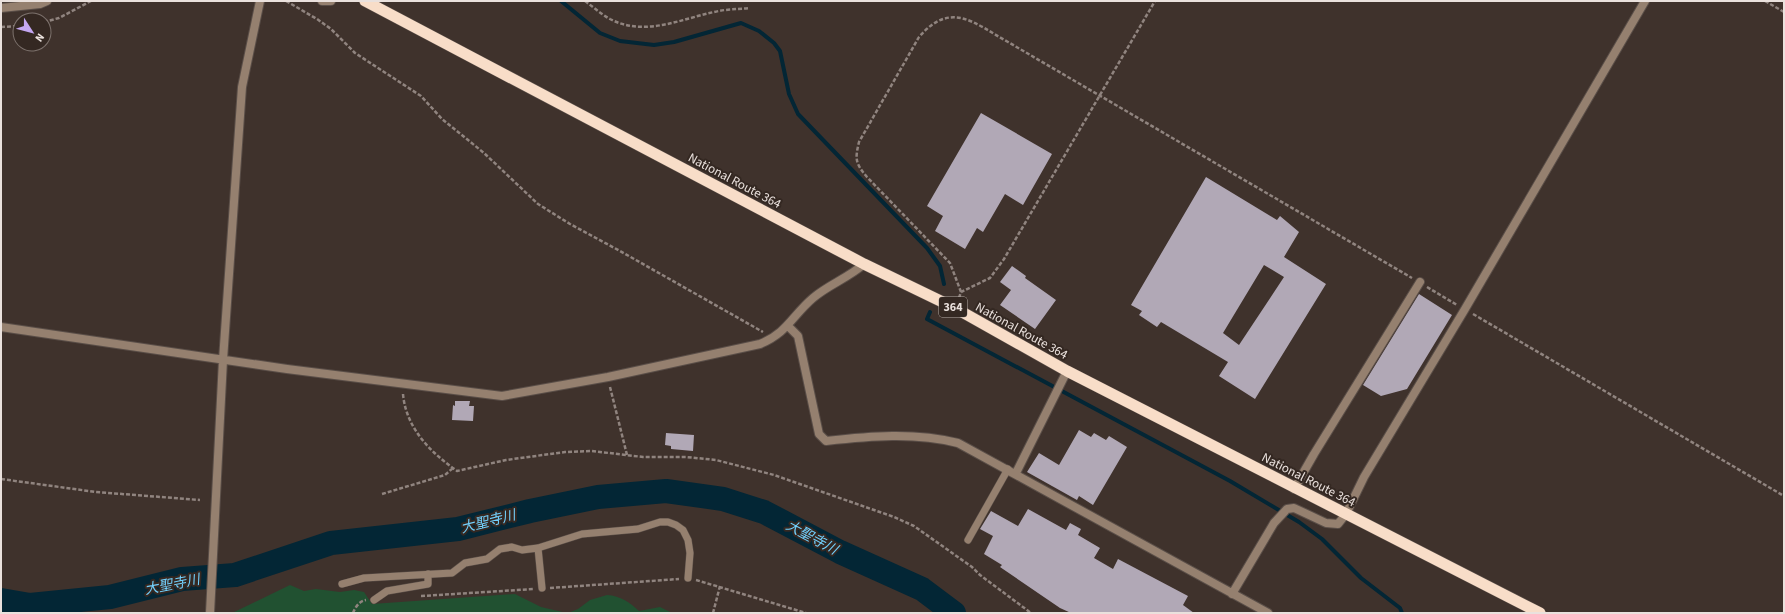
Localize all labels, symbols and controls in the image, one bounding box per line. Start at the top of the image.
north arrow [12,12,52,52]
text: N [31,30,48,45]
street label: National Route 364 [685,149,785,213]
road number: 364 [939,297,967,317]
street label: National Route 364 [972,298,1071,364]
street label: National Route 364 [1259,448,1359,512]
water label: 大聖寺川 [459,505,520,538]
water label: 大聖寺川 [782,516,843,561]
water label: 大聖寺川 [143,569,204,600]

